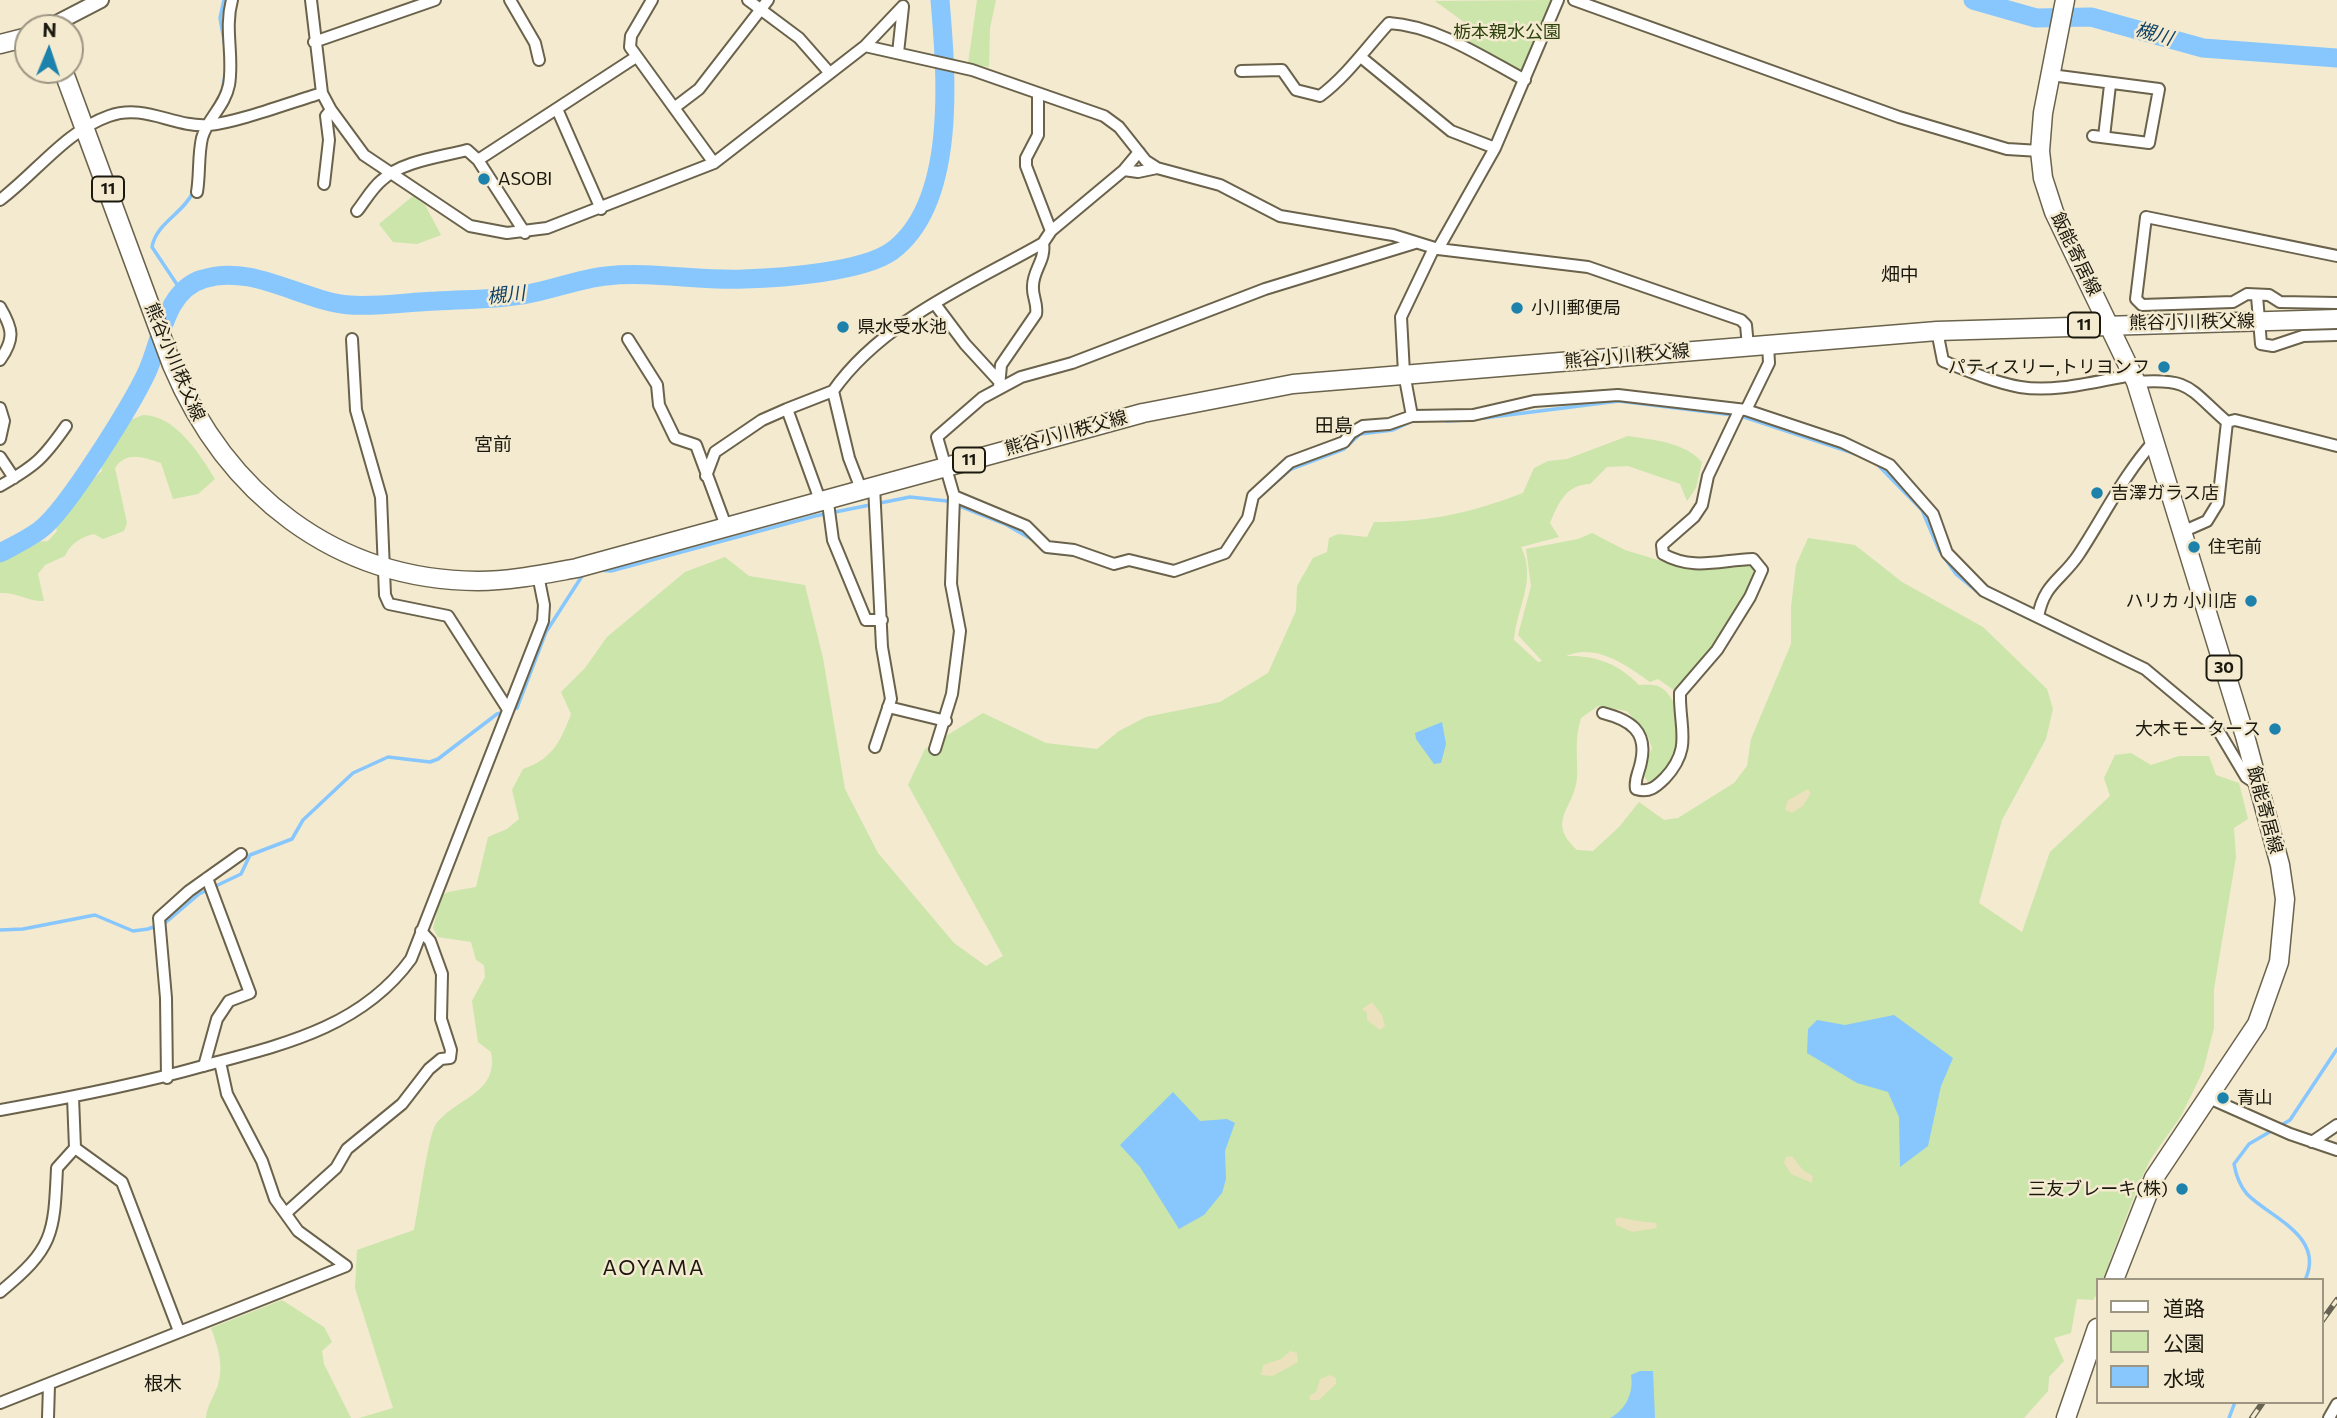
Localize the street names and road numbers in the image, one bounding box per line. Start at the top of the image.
road number: 11 [92,176,124,202]
street label: 飯能寄居線 [2047,209,2105,299]
street label: 熊谷小川秩父線 [140,300,210,424]
street label: 熊谷小川秩父線 [2129,310,2255,334]
road number: 11 [2068,312,2100,338]
street label: 熊谷小川秩父線 [1563,340,1691,372]
street label: 熊谷小川秩父線 [1002,406,1130,460]
road number: 11 [953,447,985,472]
road number: 30 [2206,656,2242,680]
street label: 飯能寄居線 [2243,764,2287,856]

